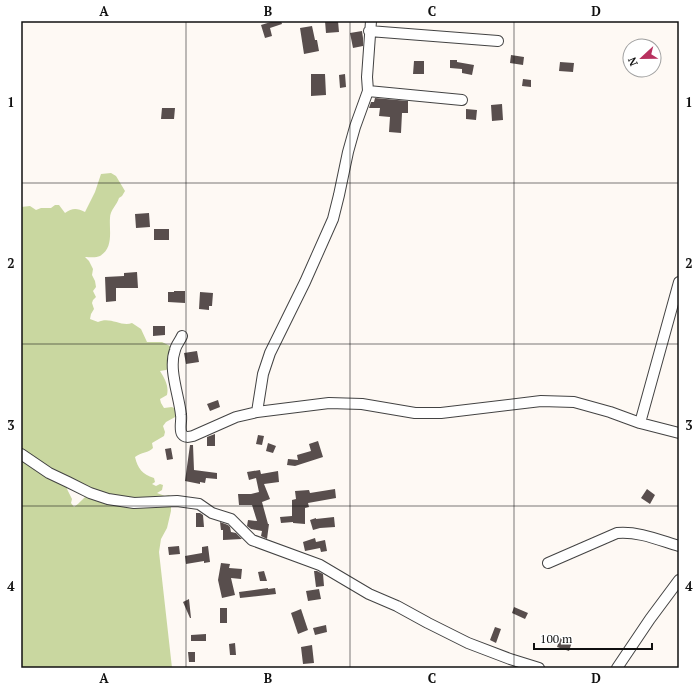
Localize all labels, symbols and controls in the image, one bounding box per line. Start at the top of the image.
text: A [99,2,109,20]
text: B [264,2,272,20]
text: C [428,2,436,20]
text: D [591,2,601,20]
north arrow [622,38,662,78]
text: N [624,55,641,68]
text: 1 [7,93,15,111]
text: 1 [685,93,693,111]
text: 2 [7,254,15,272]
text: 2 [685,254,693,272]
text: 3 [7,416,15,434]
text: 3 [685,416,693,434]
text: 4 [7,577,15,595]
text: 4 [685,577,693,595]
scale bar [534,625,652,651]
text: 100 m [540,631,573,646]
text: A [99,669,109,687]
text: B [264,669,272,687]
text: C [428,669,436,687]
text: D [591,669,601,687]

